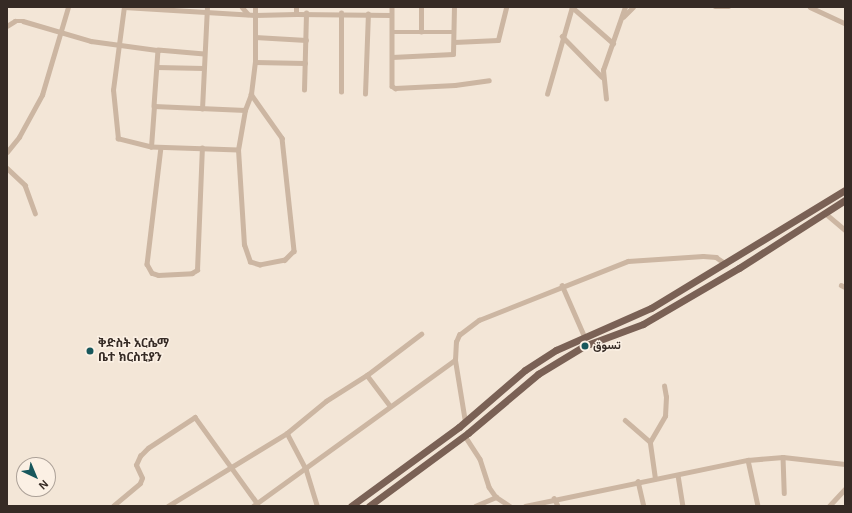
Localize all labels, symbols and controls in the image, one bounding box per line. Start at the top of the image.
place label: ቅድስት አርሴማ ቤተ ክርስቲያን [98,337,169,365]
place label: تسوق [593,339,621,353]
marker: تسوق [580,341,590,351]
marker: ቅድስት አርሴማ ቤተ ክርስቲያን [85,346,95,356]
north arrow [16,457,56,497]
text: N [37,478,51,492]

